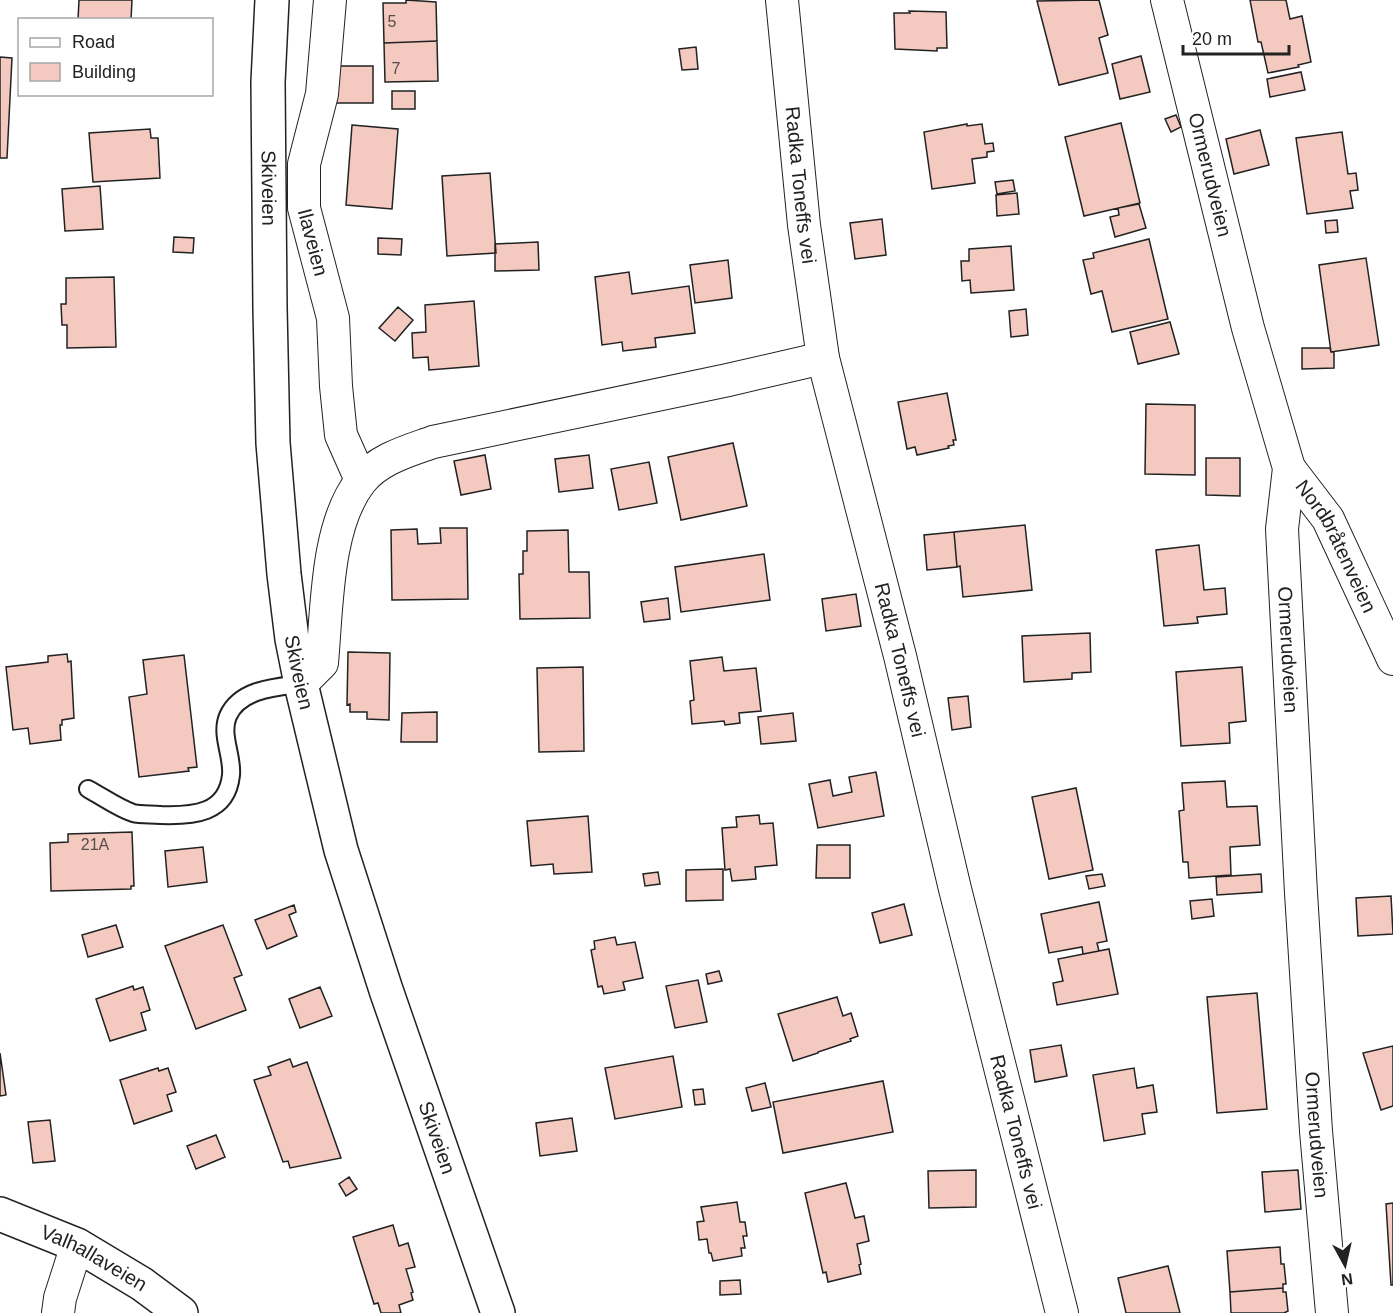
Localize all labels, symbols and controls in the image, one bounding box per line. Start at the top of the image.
house number: 5 [388,13,397,30]
legend [18,18,213,96]
scale bar [1183,18,1290,56]
text: 20 m [1192,29,1232,49]
text: Road [72,32,115,52]
house number: 7 [392,60,401,77]
text: Building [72,62,136,82]
street label: Radka Toneffs vei [781,105,820,265]
street label: Ormerudveien [1184,111,1236,239]
street label: Skiveien [258,150,280,226]
street label: Ilaveien [294,206,332,278]
street label: Nordbråtenveien [1291,476,1381,616]
street label: Radka Toneffs vei [870,580,930,739]
street label: Ormerudveien [1274,586,1303,714]
street label: Skiveien [280,633,318,712]
house number: 21A [81,836,110,853]
street label: Radka Toneffs vei [986,1052,1046,1211]
street label: Ormerudveien [1301,1071,1333,1199]
street label: Skiveien [414,1098,460,1177]
street label: Valhallaveien [38,1221,151,1295]
north arrow [1315,1235,1375,1295]
text: N [1340,1270,1354,1289]

